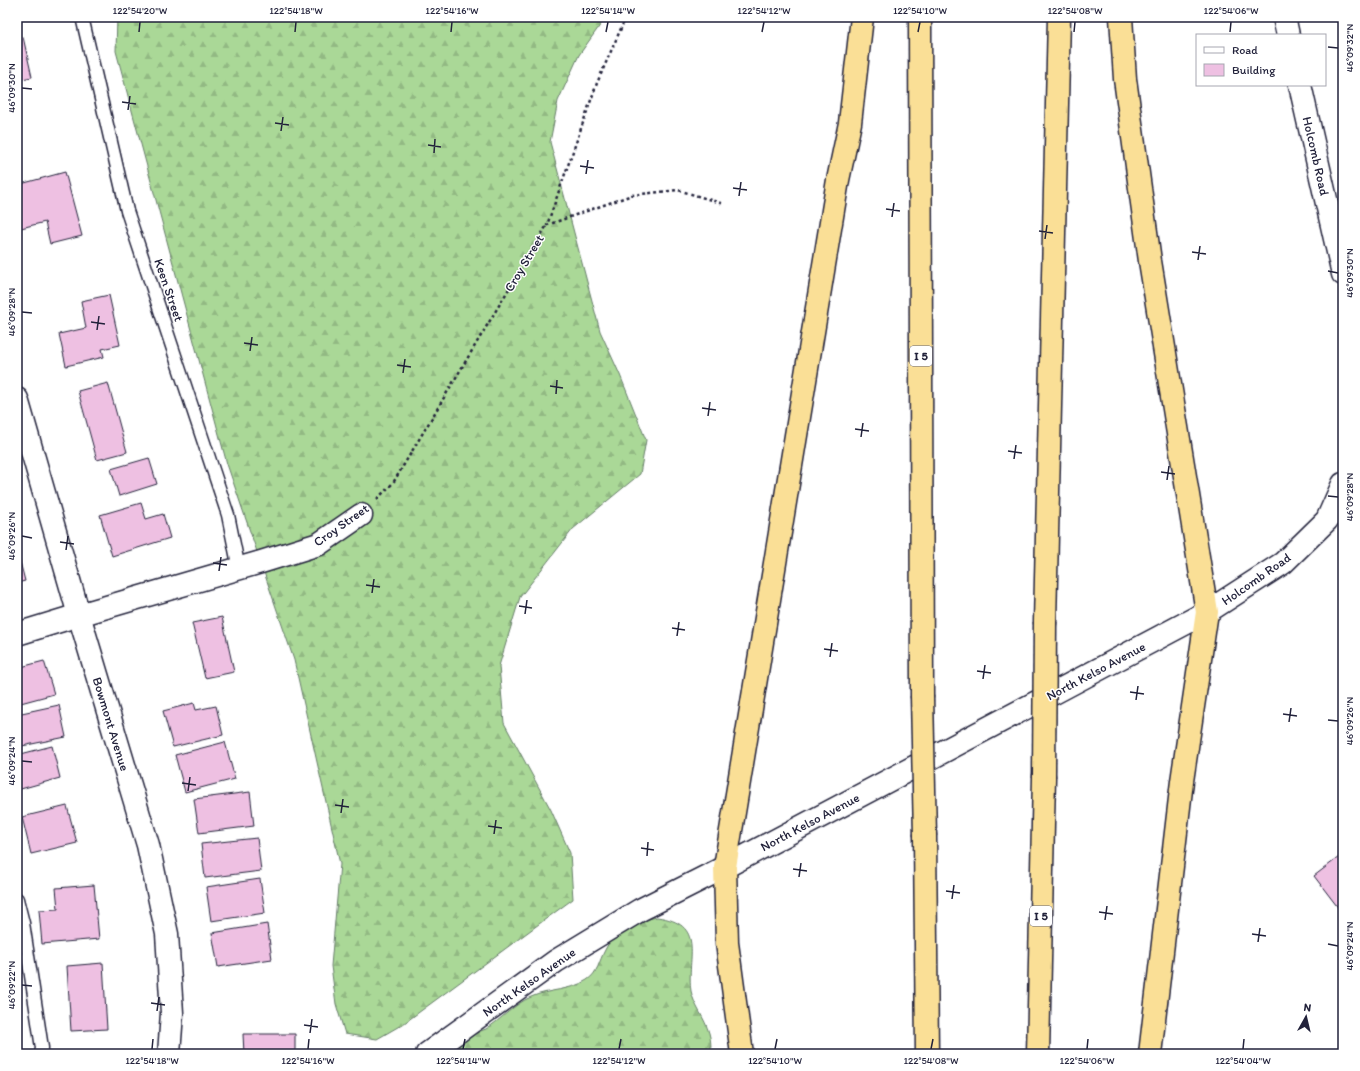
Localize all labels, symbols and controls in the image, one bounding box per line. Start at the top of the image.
text: 122°54'20"W [113,4,168,17]
text: 122°54'18"W [269,4,323,17]
text: 122°54'16"W [425,4,479,17]
text: 122°54'14"W [581,4,635,17]
text: 122°54'12"W [737,4,791,17]
text: 122°54'10"W [893,4,948,17]
text: 122°54'08"W [1047,4,1103,17]
text: 122°54'06"W [1204,4,1259,17]
text: 46°09'32"N [1343,23,1356,72]
legend [1196,34,1326,86]
text: Road [1232,43,1258,57]
text: 46°09'30"N [5,63,18,113]
text: Building [1232,63,1276,77]
street label: Holcomb Road [1300,115,1332,197]
street label: Croy Street [501,232,547,294]
text: 46°09'30"N [1343,248,1356,298]
street label: Keen Street [151,257,187,324]
text: 46°09'28"N [5,287,18,336]
road number: I 5 [910,346,932,366]
text: 46°09'28"N [1343,472,1356,521]
street label: Croy Street [311,501,372,549]
text: 46°09'26"N [5,512,18,560]
street label: Holcomb Road [1219,550,1293,608]
street label: North Kelso Avenue [1044,639,1148,703]
street label: Bowmont Avenue [90,675,132,773]
text: 46°09'26"N [1343,697,1356,745]
text: 46°09'24"N [5,736,18,786]
street label: North Kelso Avenue [758,790,862,854]
road number: I 5 [1030,906,1052,926]
text: 46°09'24"N [1343,921,1356,971]
street label: North Kelso Avenue [480,944,578,1020]
text: 46°09'22"N [5,961,18,1009]
north arrow [1286,997,1326,1037]
text: N [1303,1001,1312,1015]
text: 122°54'18"W [125,1054,179,1067]
text: 122°54'16"W [281,1054,335,1067]
text: 122°54'14"W [436,1054,490,1067]
text: 122°54'12"W [592,1054,646,1067]
text: 122°54'10"W [748,1054,803,1067]
text: 122°54'08"W [903,1054,959,1067]
text: 122°54'06"W [1060,1054,1115,1067]
text: 122°54'04"W [1215,1054,1271,1067]

